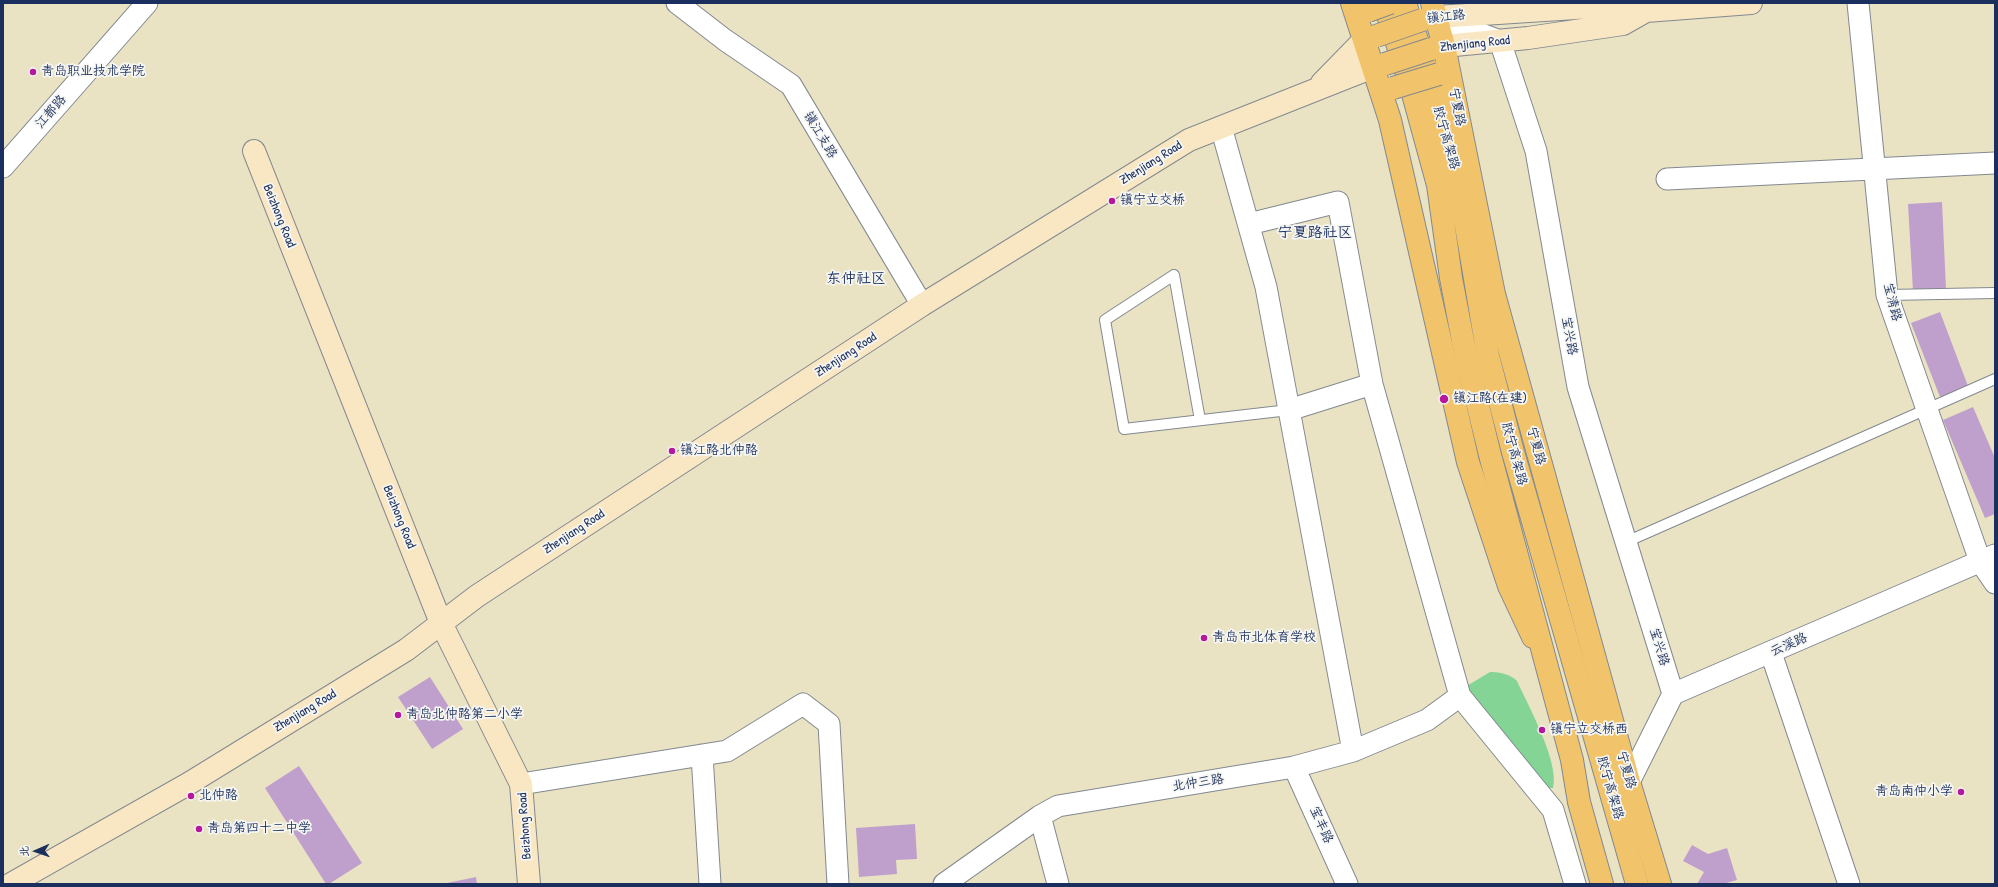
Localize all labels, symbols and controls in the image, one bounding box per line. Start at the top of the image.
street label: 镇江路 [1426,7,1466,27]
street label: Zhenjiang Road [1439,33,1511,55]
place label: 青岛职业技术学院 [41,64,145,80]
marker: 青岛职业技术学院 [28,67,38,77]
street label: 宁夏路 [1446,86,1468,128]
street label: 江都路 [32,92,70,132]
street label: 胶宁高架路 [1430,105,1462,171]
street label: 镇江支路 [800,109,840,161]
street label: Zhenjiang Road [1117,138,1185,188]
street label: Beizhong Road [259,182,299,250]
place label: 镇宁立交桥 [1120,193,1185,209]
marker: 镇宁立交桥 [1107,196,1117,206]
district label: 宁夏路社区 [1278,224,1352,242]
district label: 东仲社区 [826,270,886,288]
street label: 宝清路 [1880,281,1904,323]
street label: 宝兴路 [1558,315,1580,357]
street label: Zhenjiang Road [812,329,880,381]
place label: 镇江路(在建) [1453,391,1527,407]
marker: 镇江路(在建) [1438,393,1450,405]
street label: 胶宁高架路 [1498,421,1530,487]
street label: 宁夏路 [1523,425,1549,467]
place label: 镇江路北仲路 [680,443,758,459]
marker: 镇江路北仲路 [667,446,677,456]
street label: Beizhong Road [379,483,419,551]
street label: Zhenjiang Road [540,506,608,558]
street label: 宝兴路 [1646,626,1672,668]
place label: 青岛市北体育学校 [1212,630,1316,646]
street label: 云溪路 [1768,630,1810,660]
marker: 青岛市北体育学校 [1199,633,1209,643]
street label: Zhenjiang Road [271,686,339,736]
place label: 青岛北仲路第二小学 [406,707,523,723]
marker: 青岛北仲路第二小学 [393,710,403,720]
place label: 镇宁立交桥西 [1550,722,1628,738]
marker: 镇宁立交桥西 [1537,725,1547,735]
street label: 宁夏路 [1613,749,1639,791]
street label: 胶宁高架路 [1594,755,1626,821]
street label: 北仲三路 [1171,771,1225,795]
place label: 青岛南仲小学 [1875,784,1953,800]
marker: 青岛南仲小学 [1956,787,1966,797]
place label: 北仲路 [199,788,238,804]
marker: 北仲路 [186,791,196,801]
street label: Beizhong Road [515,792,535,860]
street label: 宝丰路 [1306,804,1336,846]
place label: 青岛第四十二中学 [207,821,311,837]
marker: 青岛第四十二中学 [194,824,204,834]
north arrow [16,831,56,871]
text: 北 [17,846,31,857]

